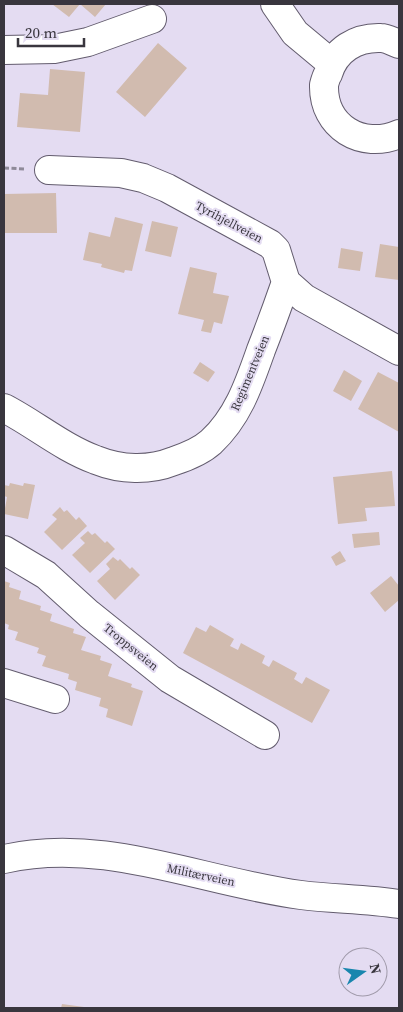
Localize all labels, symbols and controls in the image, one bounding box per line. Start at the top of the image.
scale bar [18,15,84,47]
text: 20 m [25,22,57,43]
street label: Tyrihjellveien [193,198,265,246]
street label: Regimentveien [227,333,273,413]
street label: Troppsveien [100,620,162,674]
street label: Militærveien [166,860,236,890]
north arrow [338,947,388,997]
text: N [365,961,387,976]

